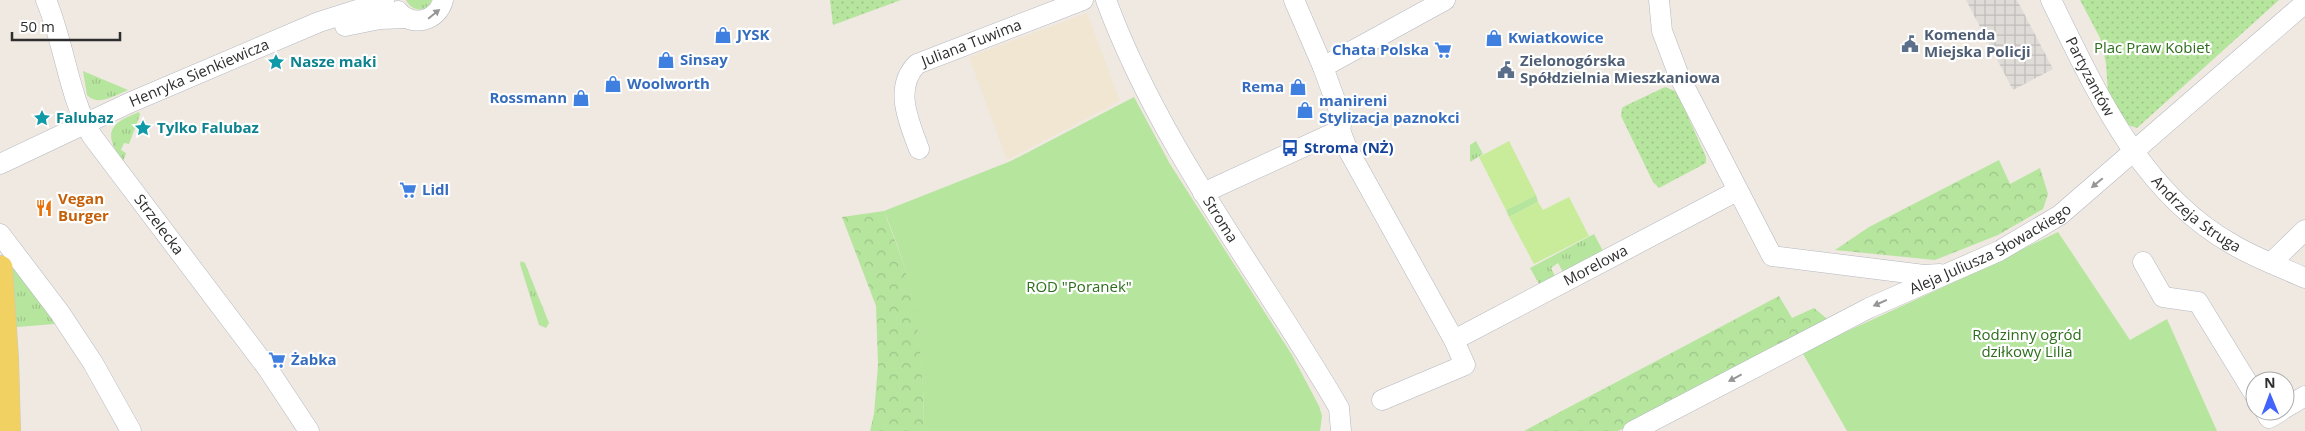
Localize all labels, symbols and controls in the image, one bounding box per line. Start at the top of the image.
one-way arrow [427,8,440,19]
scale bar [12,10,120,42]
street label: Juliana Tuwima [916,14,1024,71]
text: 50 m [20,16,55,36]
place label: JYSK [735,24,770,44]
place label: Komenda Miejska Policji [1924,24,2031,61]
shop icon: JYSK [713,25,733,45]
place label: Kwiatkowice [1508,27,1604,47]
shop icon: Kwiatkowice [1484,28,1504,48]
street label: Henryka Sienkiewicza [126,33,272,111]
street label: Partyzantów [2062,33,2120,120]
public building icon: Komenda Miejska Policji [1900,34,1920,54]
park label: Plac Praw Kobiet [2094,37,2210,57]
place label: Chata Polska [1332,39,1429,59]
supermarket icon: Chata Polska [1433,40,1453,60]
place label: Sinsay [680,49,728,69]
shop icon: Sinsay [656,50,676,70]
place label: Zielonogórska Spółdzielnia Mieszkaniowa [1520,50,1720,87]
place label: Nasze maki [290,51,376,71]
place icon: Nasze maki [266,52,286,72]
public building icon: Zielonogórska Spółdzielnia Mieszkaniowa [1496,60,1516,80]
place label: Woolworth [627,73,710,93]
shop icon: Woolworth [603,74,623,94]
place label: Rema [1241,76,1284,96]
shop icon: Rema [1288,77,1308,97]
place label: Rossmann [489,87,567,107]
shop icon: Rossmann [571,88,591,108]
place label: manireni Stylizacja paznokci [1319,90,1460,127]
shop icon: manireni Stylizacja paznokci [1295,100,1315,120]
place label: Falubaz [56,107,114,127]
place icon: Falubaz [32,108,52,128]
place label: Tylko Falubaz [157,117,259,137]
place icon: Tylko Falubaz [133,118,153,138]
place label: Stroma (NŻ) [1304,137,1394,157]
bus stop icon: Stroma (NŻ) [1280,138,1300,158]
street label: Andrzeja Struga [2148,171,2245,256]
one-way arrow [2091,177,2103,188]
place label: Lidl [422,179,449,199]
supermarket icon: Lidl [398,180,418,200]
place label: Vegan Burger [58,188,109,225]
street label: Strzelecka [130,190,189,258]
street label: Stroma [1199,192,1243,246]
restaurant icon: Vegan Burger [34,198,54,218]
street label: Aleja Juliusza Słowackiego [1906,199,2075,298]
street label: Morelowa [1560,239,1631,290]
park label: ROD "Poranek" [1026,276,1132,296]
one-way arrow [1873,300,1887,308]
park label: Rodzinny ogród dziłkowy Lilia [1972,324,2082,361]
place label: Żabka [291,349,337,369]
supermarket icon: Żabka [267,350,287,370]
north arrow [2245,371,2295,421]
text: N [2264,373,2276,392]
one-way arrow [1728,374,1743,382]

